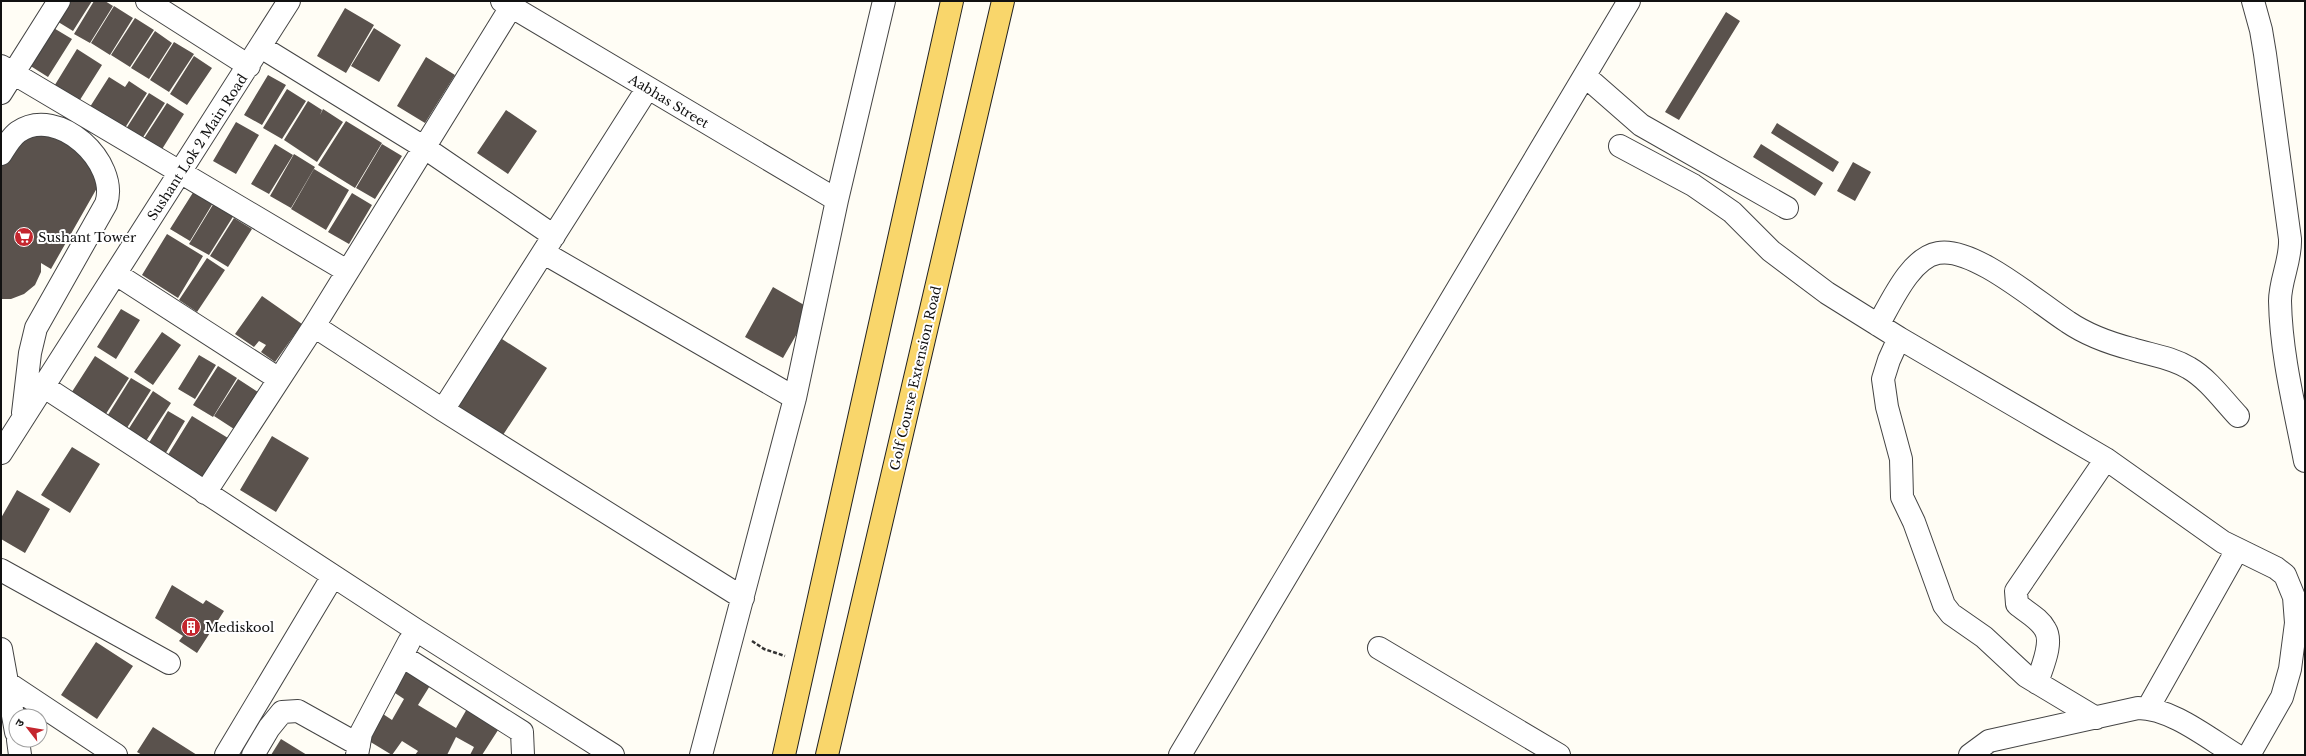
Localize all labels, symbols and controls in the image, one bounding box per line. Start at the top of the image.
street label: Aabhas Street [625,70,712,132]
street label: Sushant Lok 2 Main Road [144,71,251,224]
supermarket icon: Sushant Tower [13,226,35,248]
place label: Sushant Tower [38,229,137,246]
street label: Golf Course Extension Road [886,284,945,472]
building icon: Mediskool [180,616,202,638]
place label: Mediskool [205,619,274,636]
north arrow [8,708,48,748]
text: उ [12,716,27,729]

